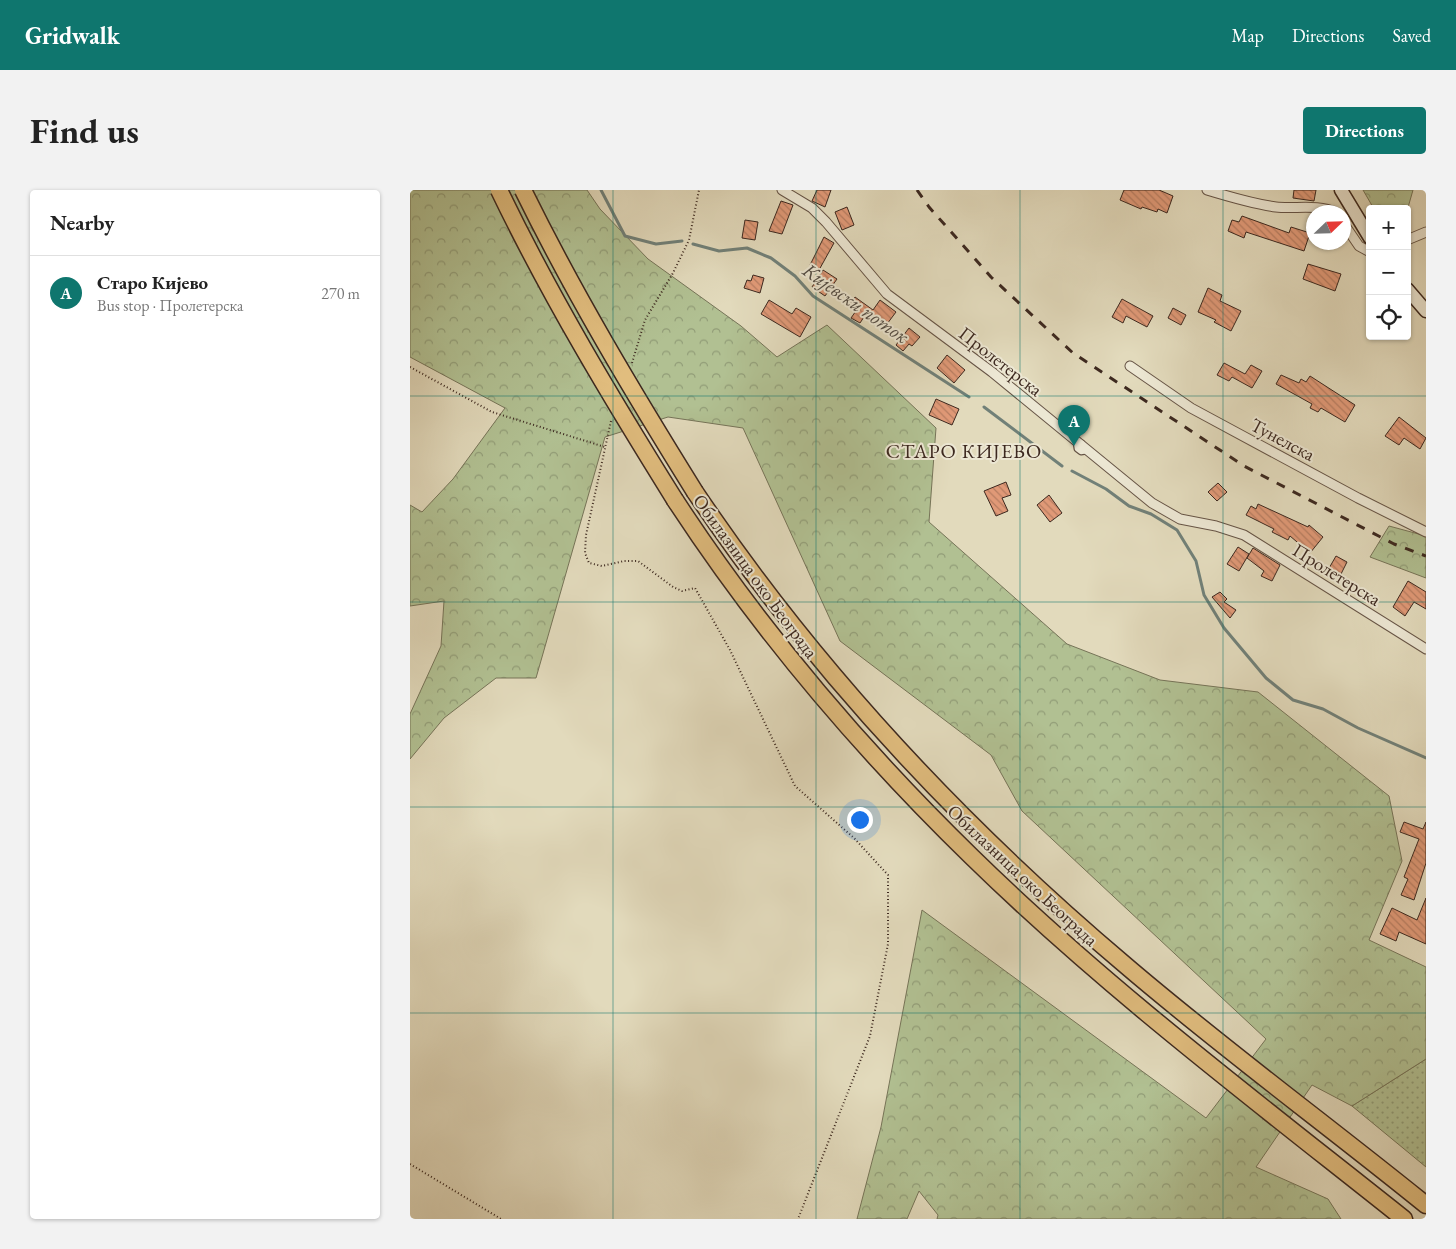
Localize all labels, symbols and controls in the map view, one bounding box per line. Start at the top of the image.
text: Gridwalk [25,20,120,51]
text: Map [1232,24,1264,47]
text: Directions [1292,24,1364,47]
text: Saved [1392,24,1431,47]
button: Directions [1303,107,1426,154]
text: Find us [30,108,139,153]
north arrow [1306,205,1351,250]
map controls [1366,205,1411,340]
button: + [1366,205,1411,250]
text: Nearby [50,209,114,236]
button: − [1366,250,1411,295]
water label: Кијевски поток [797,256,915,349]
text: Старо Кијево [97,270,208,295]
text: A [60,283,72,304]
text: 270 m [321,283,360,304]
text: Bus stop · Пролетерска [97,295,243,316]
button: locate [1366,295,1411,340]
street label: Пролетерска [954,321,1048,402]
pin: A [1058,405,1090,446]
street label: Тунелска [1246,412,1320,467]
district label: СТАРО КИЈЕВО [886,438,1042,464]
street label: Обилазница око Београда [687,489,824,664]
street label: Пролетерска [1288,537,1386,612]
street label: Обилазница око Београда [942,799,1104,952]
your location [847,807,873,833]

